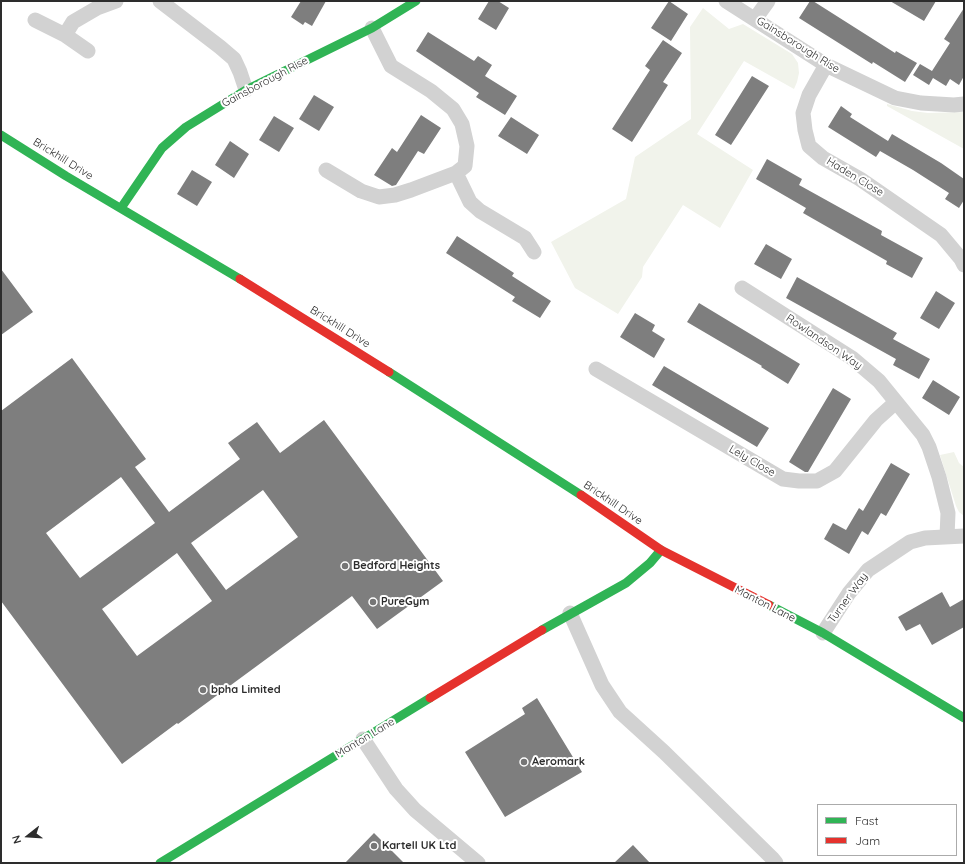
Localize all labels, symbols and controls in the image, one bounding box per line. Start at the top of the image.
street label: Gainsborough Rise [754,14,842,76]
street label: Gainsborough Rise [220,54,310,110]
street label: Brickhill Drive [30,135,96,183]
street label: Haden Close [824,155,886,199]
street label: Brickhill Drive [307,303,373,351]
street label: Rowlandson Way [783,312,865,372]
street label: Lely Close [726,442,778,480]
street label: Brickhill Drive [581,478,645,528]
place label: Bedford Heights [353,559,440,573]
marker: Bedford Heights [340,561,350,571]
street label: Turner Way [825,570,871,626]
street label: Manton Lane [732,583,798,625]
place label: PureGym [381,595,429,609]
marker: PureGym [368,597,378,607]
place label: bpha Limited [211,683,281,697]
marker: bpha Limited [198,685,208,695]
street label: Manton Lane [333,715,397,761]
place label: Aeromark [532,755,585,769]
marker: Aeromark [519,757,529,767]
legend [817,804,957,856]
text: Fast [855,813,879,828]
north arrow [8,816,48,856]
text: Jam [855,833,880,848]
text: N [9,834,24,845]
place label: Kartell UK Ltd [382,839,456,853]
marker: Kartell UK Ltd [369,841,379,851]

